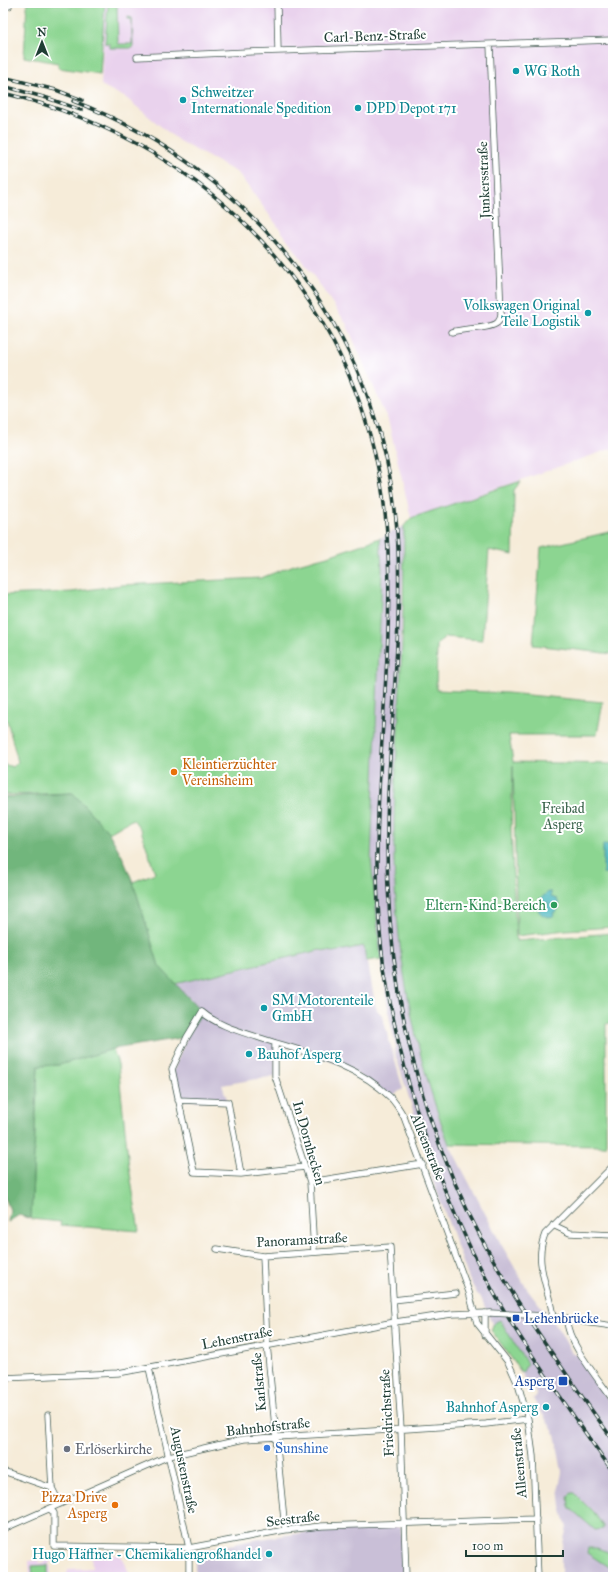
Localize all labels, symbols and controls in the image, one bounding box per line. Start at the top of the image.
north arrow [22,22,62,62]
text: N [37,26,47,39]
street label: Carl-Benz-Straße [324,26,427,46]
place label: WG Roth [524,63,580,80]
marker: WG Roth [511,66,521,76]
place label: Schweitzer Internationale Spedition [191,84,332,117]
marker: Schweitzer Internationale Spedition [178,95,188,105]
place label: DPD Depot 171 [366,100,457,117]
marker: DPD Depot 171 [353,103,363,113]
street label: Junkersstraße [474,141,495,221]
place label: Volkswagen Original Teile Logistik [462,297,580,330]
marker: Volkswagen Original Teile Logistik [583,308,593,318]
place label: Kleintierzüchter Vereinsheim [181,756,277,789]
marker: Kleintierzüchter Vereinsheim [169,767,179,777]
park label: Freibad Asperg [541,800,585,833]
place label: Eltern-Kind-Bereich [425,897,546,914]
marker: Eltern-Kind-Bereich [549,900,559,910]
place label: SM Motorenteile GmbH [272,992,374,1025]
marker: SM Motorenteile GmbH [259,1003,269,1013]
place label: Bauhof Asperg [257,1046,342,1063]
marker: Bauhof Asperg [244,1049,254,1059]
street label: In Dornhecken [289,1099,329,1187]
street label: Alleenstraße [407,1110,449,1183]
street label: Panoramastraße [256,1229,348,1251]
place label: Lehenbrücke [524,1310,599,1327]
marker: Lehenbrücke [511,1313,521,1323]
street label: Lehenstraße [200,1323,274,1353]
street label: Karlstraße [248,1352,270,1412]
street label: Friedrichstraße [376,1369,398,1457]
place label: Asperg [514,1373,554,1390]
marker: Asperg [557,1375,569,1387]
place label: Bahnhof Asperg [446,1399,538,1416]
marker: Bahnhof Asperg [541,1402,551,1412]
street label: Bahnhofstraße [225,1414,311,1440]
street label: Augustenstraße [166,1424,202,1515]
street label: Alleenstraße [507,1427,531,1500]
place label: Sunshine [275,1440,328,1457]
place label: Erlöserkirche [75,1441,152,1458]
marker: Sunshine [262,1443,272,1453]
marker: Erlöserkirche [62,1444,72,1454]
place label: Pizza Drive Asperg [41,1489,107,1522]
marker: Pizza Drive Asperg [110,1500,120,1510]
street label: Seestraße [265,1507,321,1531]
scale bar [466,1532,563,1558]
text: 100 m [472,1539,503,1553]
place label: Hugo Häffner - Chemikaliengroßhandel [32,1546,261,1563]
marker: Hugo Häffner - Chemikaliengroßhandel [264,1549,274,1559]

